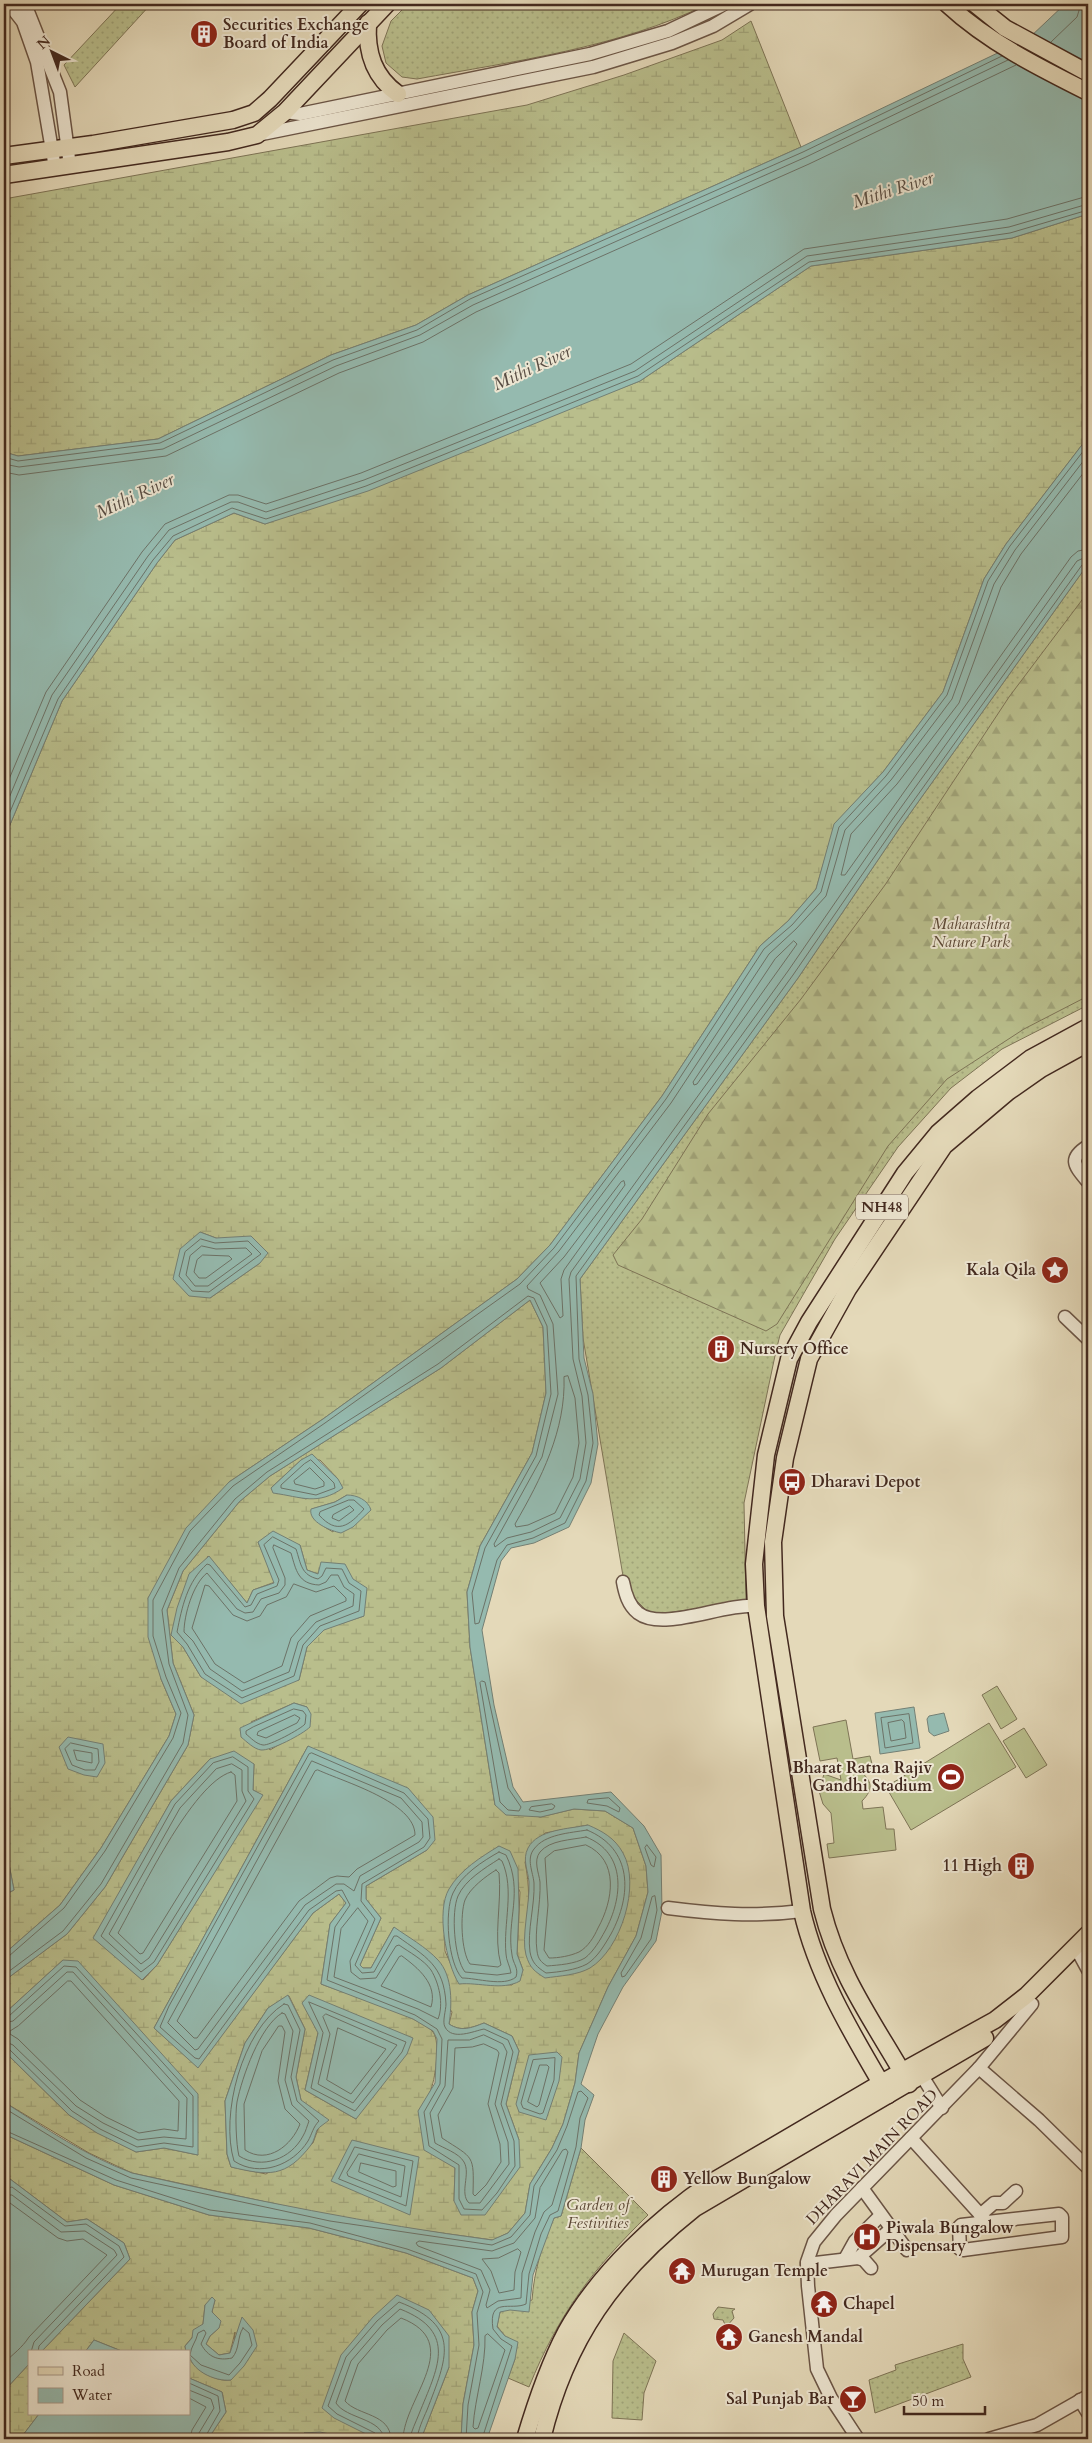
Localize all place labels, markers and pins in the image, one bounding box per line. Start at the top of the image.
place label: Securities Exchange Board of India [223,14,369,54]
building icon: Securities Exchange Board of India [189,19,219,49]
place icon: Kala Qila [1040,1255,1070,1285]
place label: Kala Qila [966,1259,1036,1281]
building icon: Nursery Office [706,1334,736,1364]
place label: Nursery Office [740,1338,849,1360]
bus stop icon: Dharavi Depot [777,1467,807,1497]
place label: Dharavi Depot [811,1471,920,1493]
place label: Bharat Ratna Rajiv Gandhi Stadium [792,1757,932,1797]
sports icon: Bharat Ratna Rajiv Gandhi Stadium [936,1762,966,1792]
building icon: 11 High [1006,1851,1036,1881]
place label: 11 High [943,1855,1002,1877]
building icon: Yellow Bungalow [649,2164,679,2194]
place label: Yellow Bungalow [683,2168,812,2190]
place label: Piwala Bungalow Dispensary [886,2217,1014,2257]
hospital icon: Piwala Bungalow Dispensary [852,2222,882,2252]
temple icon: Murugan Temple [667,2256,697,2286]
place label: Murugan Temple [701,2260,828,2282]
temple icon: Chapel [809,2289,839,2319]
place label: Chapel [843,2293,895,2315]
temple icon: Ganesh Mandal [714,2322,744,2352]
place label: Ganesh Mandal [748,2326,863,2348]
bar icon: Sal Punjab Bar [838,2384,868,2414]
place label: Sal Punjab Bar [726,2388,835,2410]

